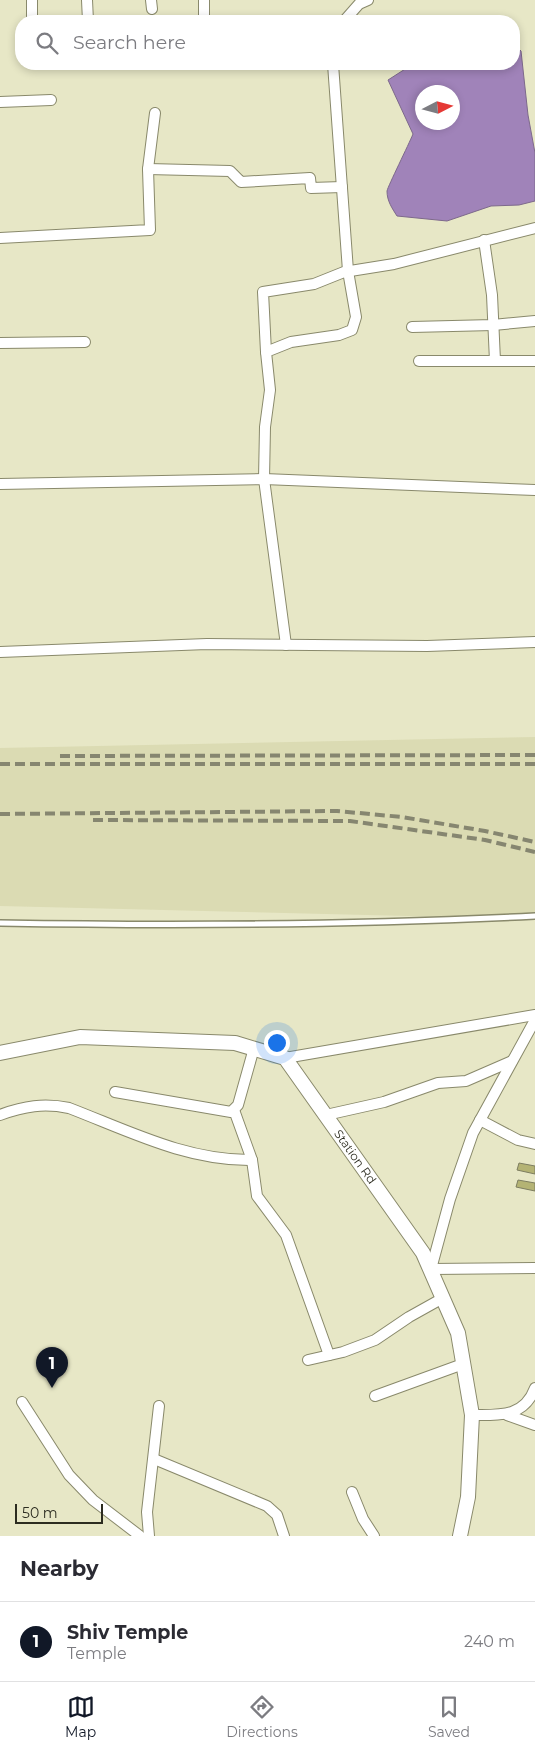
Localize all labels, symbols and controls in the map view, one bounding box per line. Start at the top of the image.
search box [15,15,520,70]
icon: search [33,29,61,57]
text: Search here [73,31,186,54]
north arrow [415,85,460,130]
your location [264,1030,290,1056]
street label: Station Rd [331,1127,380,1187]
pin: 1 [36,1347,68,1388]
scale bar [15,1501,102,1524]
text: 50 m [22,1504,58,1522]
text: Nearby [20,1556,99,1581]
text: Shiv Temple [67,1621,188,1644]
text: 1 [33,1632,39,1651]
text: 240 m [464,1632,515,1651]
text: Temple [67,1644,127,1663]
tab: Map [65,1693,96,1741]
tab: Directions [226,1693,298,1741]
tab: Saved [428,1693,470,1741]

